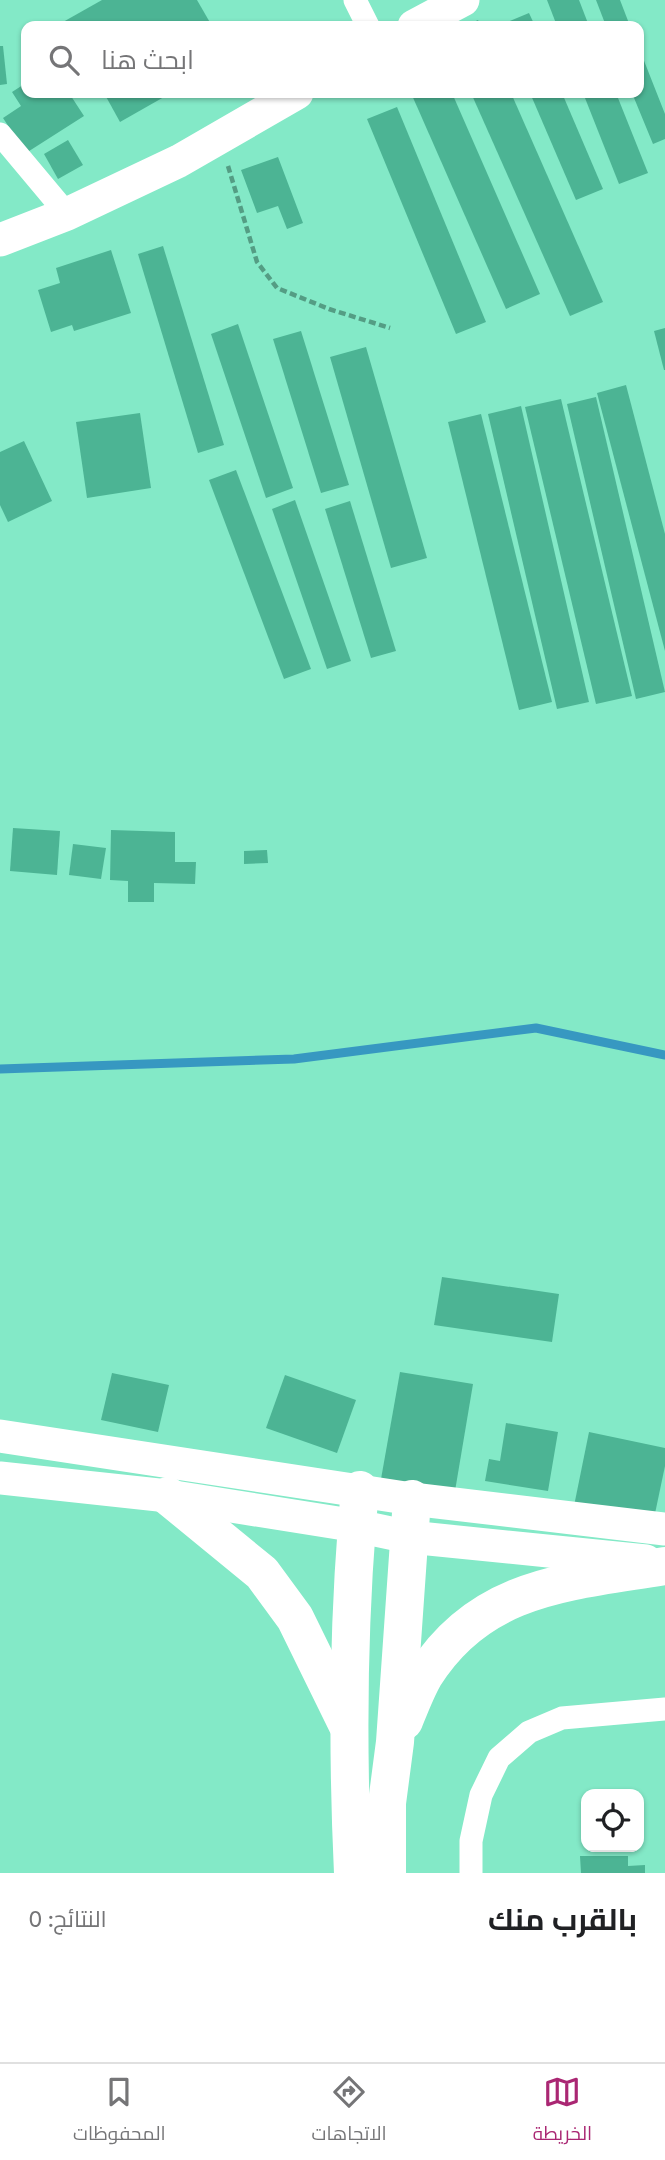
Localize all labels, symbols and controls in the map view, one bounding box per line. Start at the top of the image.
search box [21,21,644,98]
icon: search [45,41,83,79]
text: ابحث هنا [101,46,194,79]
map controls [581,1789,644,1852]
button: locate [581,1789,644,1852]
text: بالقرب منك [488,1904,637,1941]
text: النتائج: 0 [28,1907,107,1936]
tab: المحفوظات [73,2073,166,2151]
tab: الاتجاهات [311,2073,387,2151]
tab: الخريطة [533,2073,592,2151]

